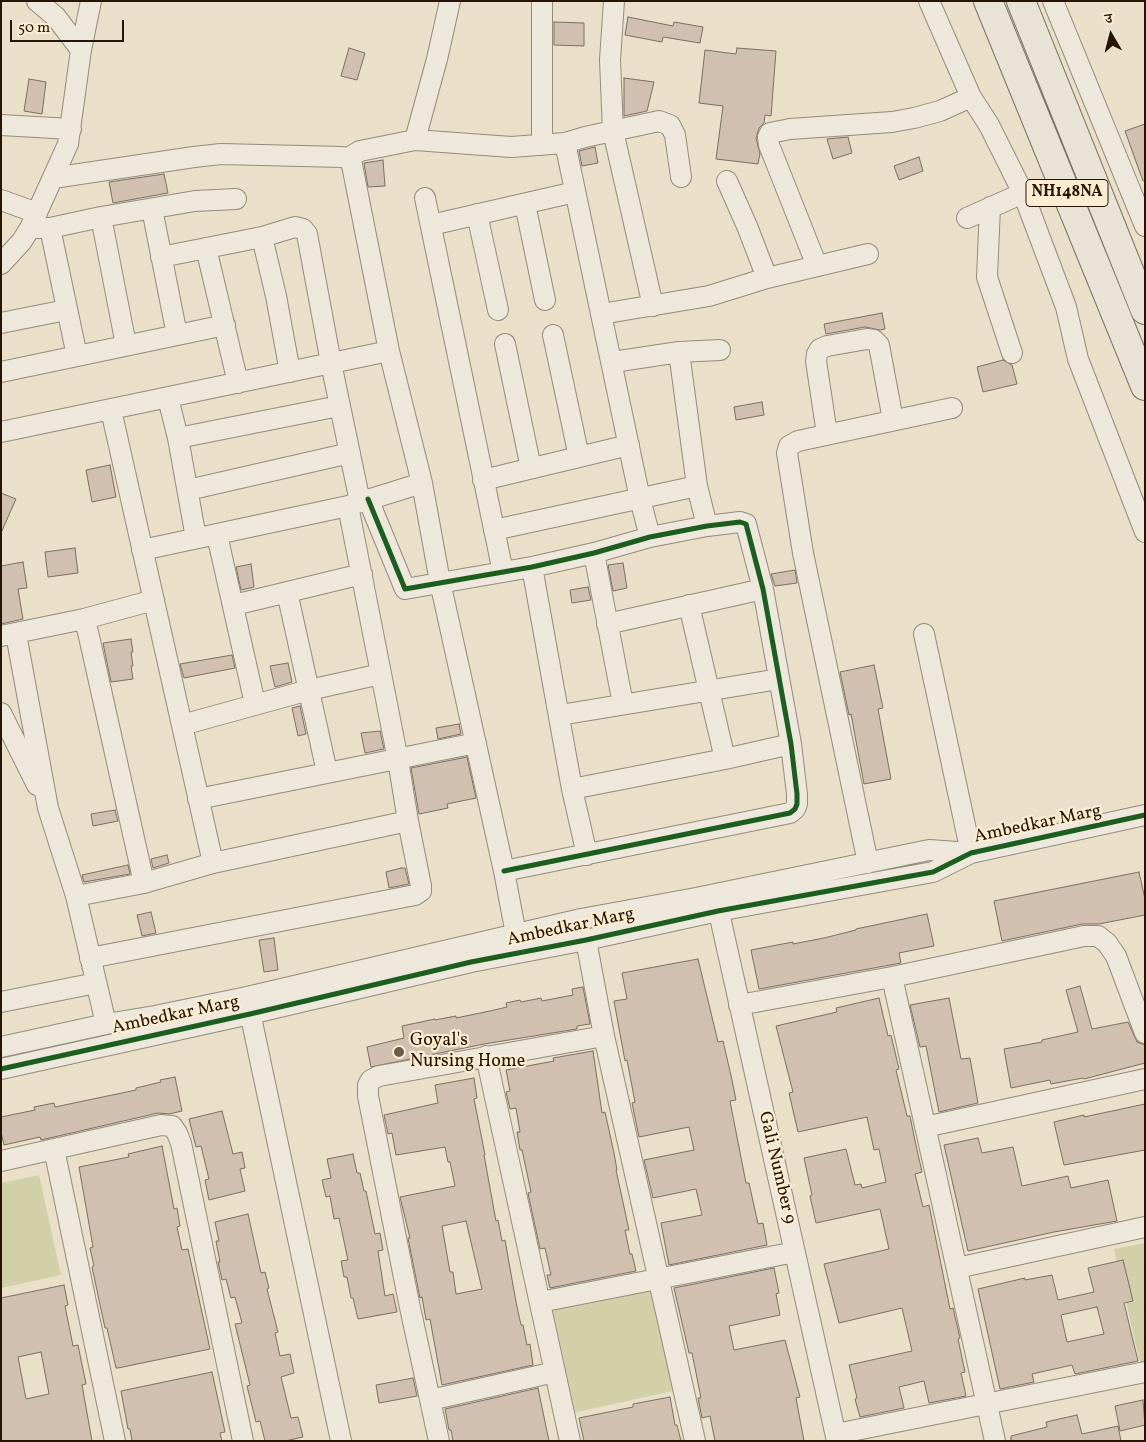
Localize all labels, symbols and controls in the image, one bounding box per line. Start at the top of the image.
scale bar [12,10,126,42]
north arrow [1086,10,1136,60]
text: उ [1104,10,1114,30]
text: 50 m [18,18,50,39]
road number: NH148NA [1026,180,1108,207]
street label: Ambedkar Marg [972,801,1104,849]
street label: Ambedkar Marg [505,904,637,952]
street label: Ambedkar Marg [110,992,242,1040]
place label: Goyal's Nursing Home [410,1031,525,1074]
marker: Goyal's Nursing Home [392,1045,406,1059]
street label: Gali Number 9 [753,1110,799,1226]

